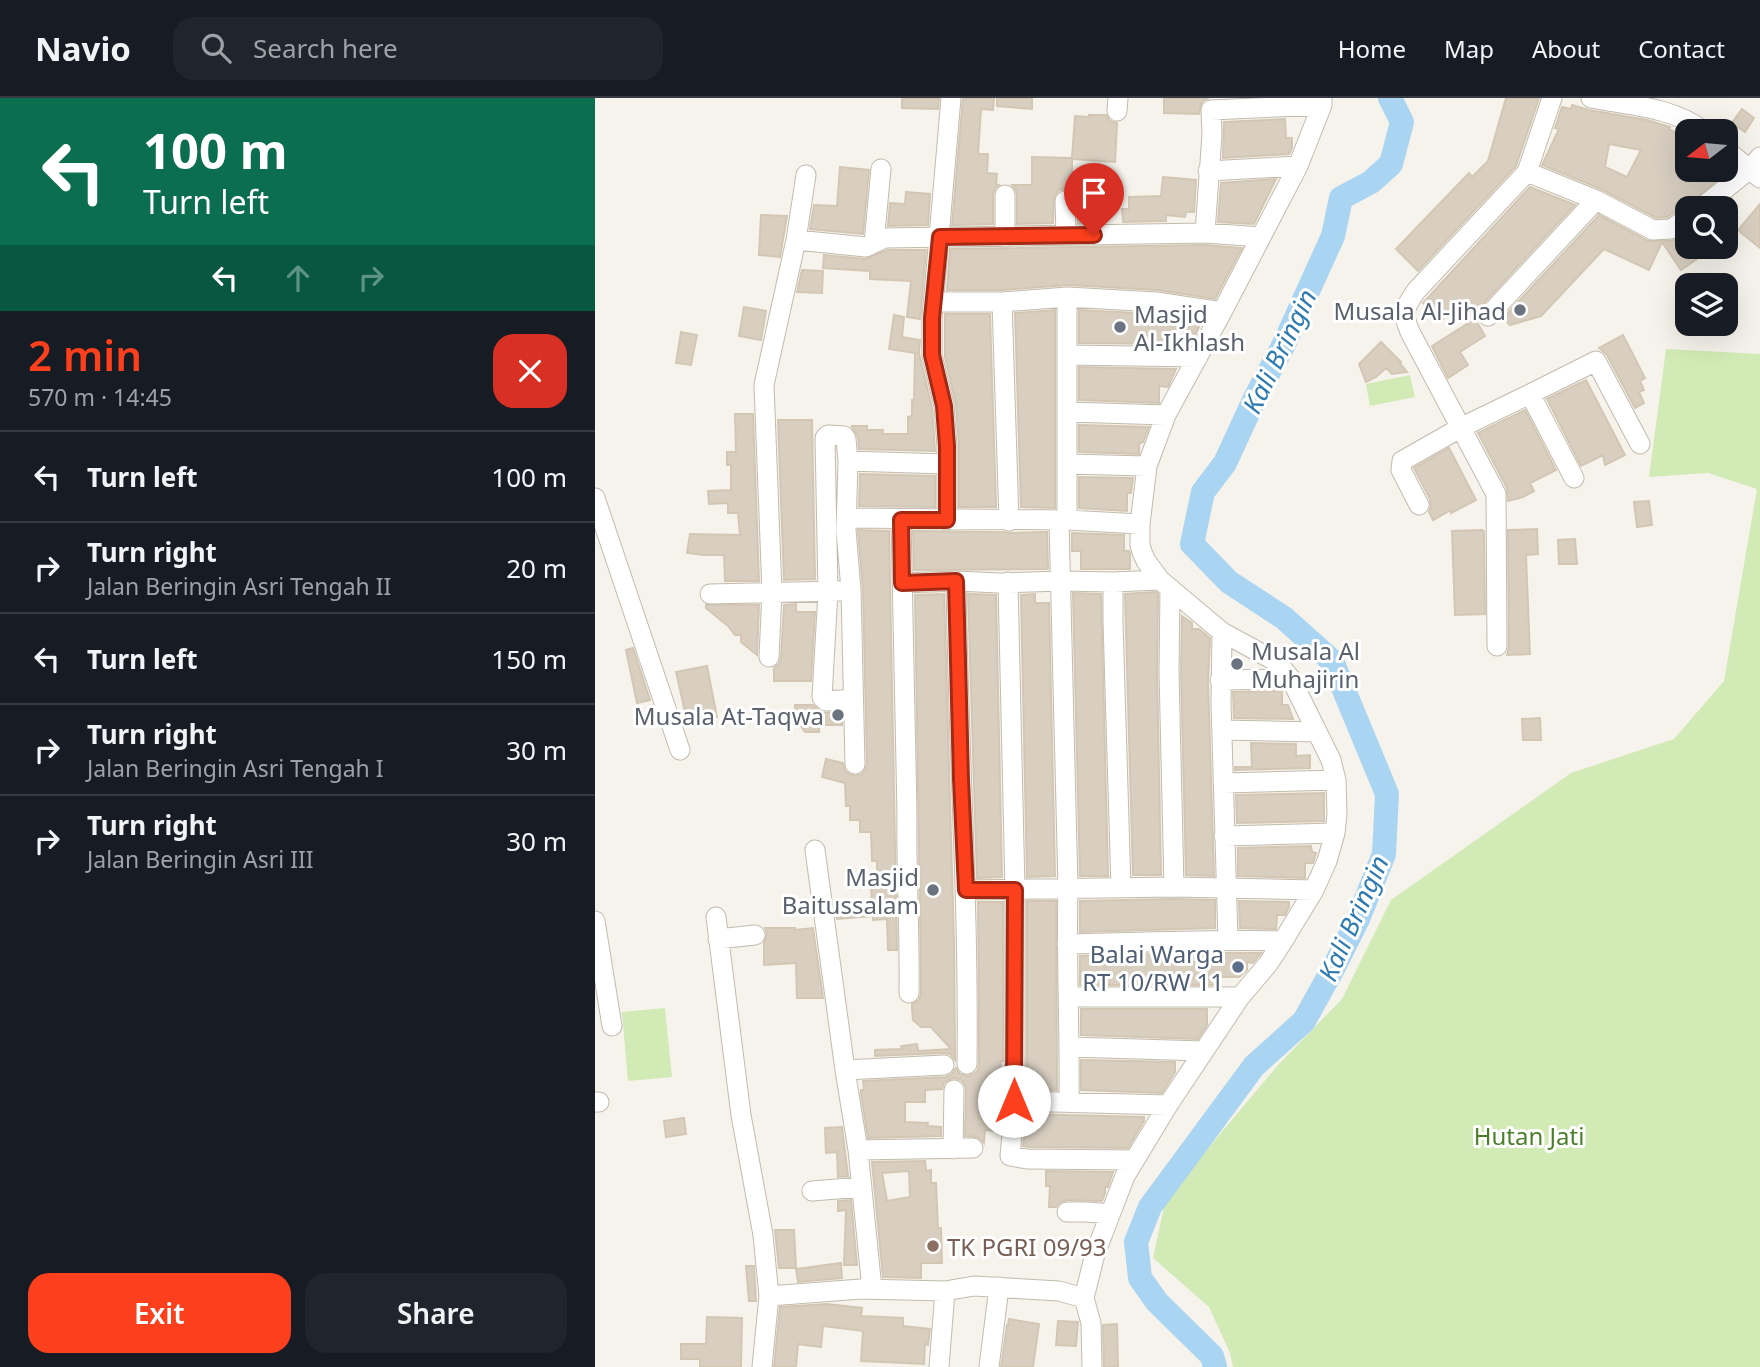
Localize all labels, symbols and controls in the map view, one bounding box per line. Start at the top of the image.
search box [173,17,663,80]
text: Navio [35,26,131,71]
icon: search [197,29,235,67]
text: Search here [253,30,398,66]
text: Home [1338,32,1406,65]
text: Map [1444,32,1494,65]
text: About [1532,32,1600,65]
text: Contact [1638,32,1725,65]
text: 100 m [143,117,288,183]
north arrow [1675,119,1738,182]
map controls [1675,119,1738,336]
icon: left [28,126,119,217]
pin [1064,163,1124,235]
icon: arrive [1075,174,1113,212]
text: Turn left [143,180,269,223]
button: search [1675,196,1738,259]
icon: left [206,259,244,297]
icon: ahead [279,259,317,297]
icon: right [352,259,390,297]
button: layers [1675,273,1738,336]
water label: Kali Bringin [1233,283,1325,419]
place label: Musala Al-Jihad [1333,294,1506,327]
place label: Masjid Al-Ikhlash [1134,297,1245,358]
marker: Musala Al-Jihad [1512,302,1528,318]
marker: Masjid Al-Ikhlash [1112,319,1128,335]
text: 2 min [28,326,142,383]
button: close [493,334,567,408]
text: 570 m · 14:45 [28,381,172,413]
icon: left [28,458,66,496]
text: Turn left [87,459,198,495]
text: 100 m [491,459,567,495]
text: Turn right [87,534,217,570]
icon: right [28,549,66,587]
text: 20 m [506,550,567,586]
text: Jalan Beringin Asri Tengah II [87,570,391,602]
place label: Musala Al Muhajirin [1251,634,1360,695]
icon: left [28,640,66,678]
text: Turn left [87,641,198,677]
text: 150 m [491,641,567,677]
marker: Musala Al Muhajirin [1229,656,1245,672]
place label: Musala At-Taqwa [634,699,824,732]
marker: Musala At-Taqwa [830,707,846,723]
text: Turn right [87,716,217,752]
icon: right [28,731,66,769]
text: 30 m [506,732,567,768]
text: Jalan Beringin Asri Tengah I [87,752,384,784]
text: Turn right [87,807,217,843]
icon: right [28,822,66,860]
text: 30 m [506,823,567,859]
text: Jalan Beringin Asri III [87,843,314,875]
water label: Kali Bringin [1309,849,1397,987]
place label: Masjid Baitussalam [782,860,919,921]
marker: Masjid Baitussalam [925,882,941,898]
place label: Balai Warga RT 10/RW 11 [1082,937,1224,998]
marker: Balai Warga RT 10/RW 11 [1230,959,1246,975]
position arrow [977,1064,1051,1138]
park label: Hutan Jati [1474,1119,1584,1152]
place label: TK PGRI 09/93 [947,1230,1107,1263]
marker: TK PGRI 09/93 [925,1238,941,1254]
button: Exit [28,1273,291,1353]
button: Share [305,1273,567,1353]

